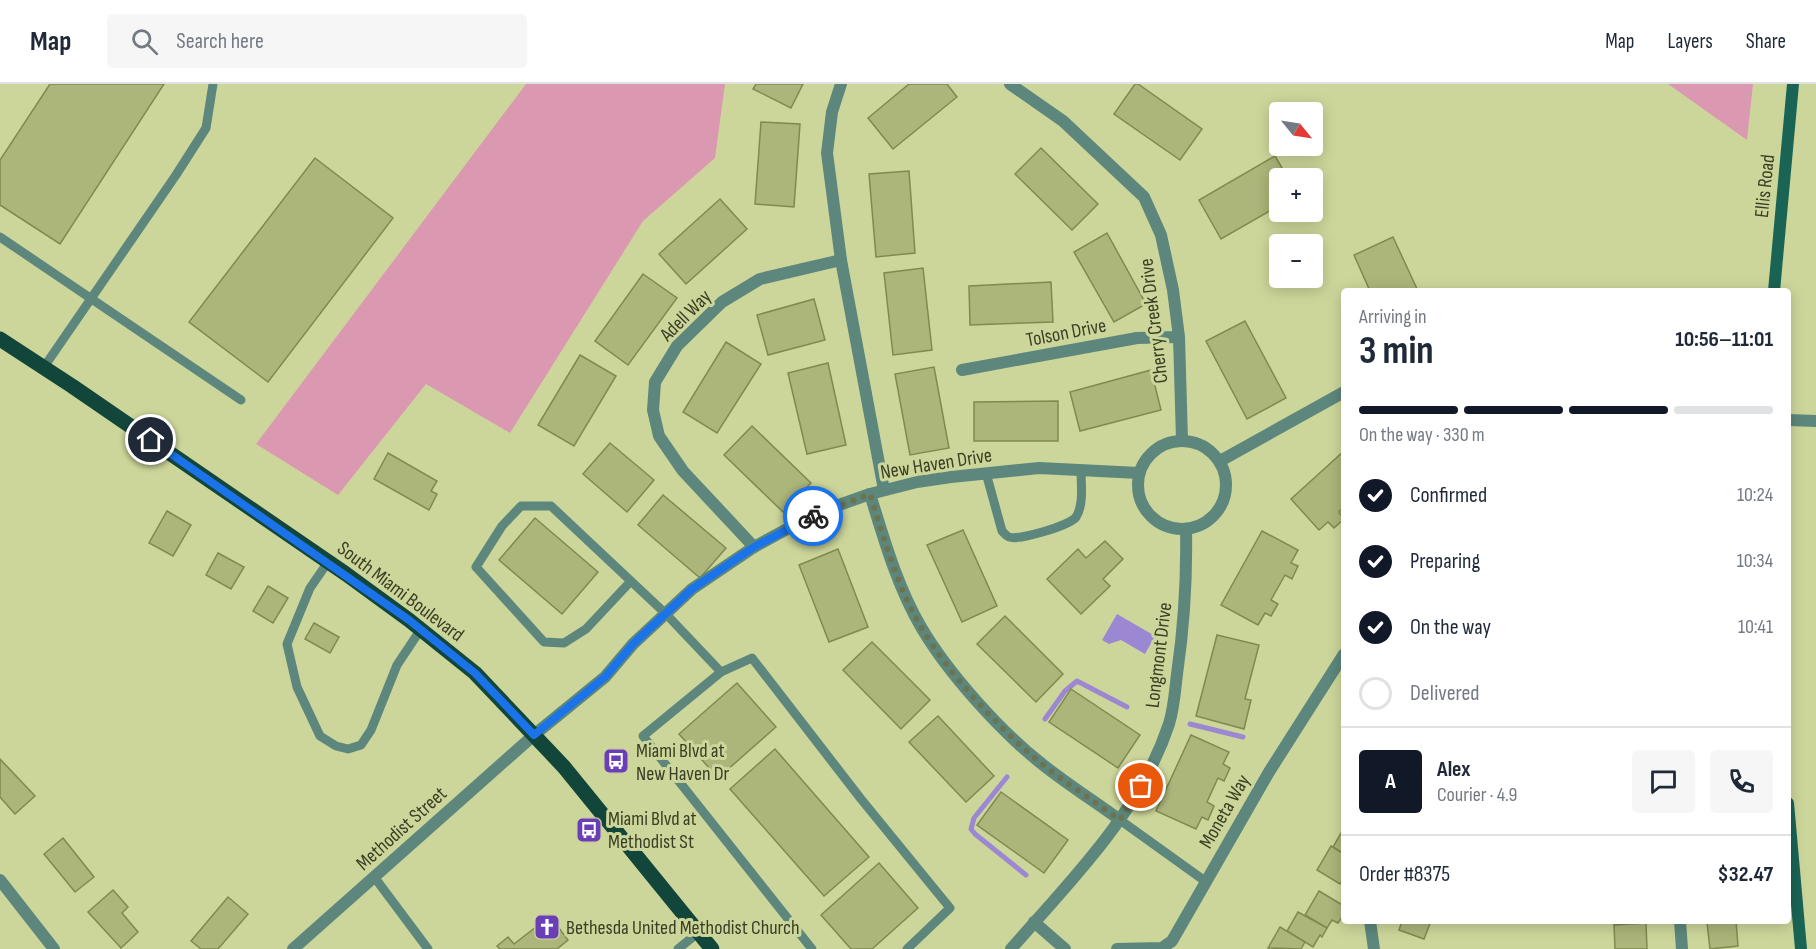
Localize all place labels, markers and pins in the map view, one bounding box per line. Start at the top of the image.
pin [125,414,176,465]
place label: Miami Blvd at New Haven Dr [636,739,729,786]
bus stop icon: Miami Blvd at New Haven Dr [601,746,631,776]
pin [1115,760,1166,811]
place label: Miami Blvd at Methodist St [608,807,697,854]
bus stop icon: Miami Blvd at Methodist St [574,815,604,845]
church icon: Bethesda United Methodist Church [532,912,562,942]
place label: Bethesda United Methodist Church [566,916,800,940]

